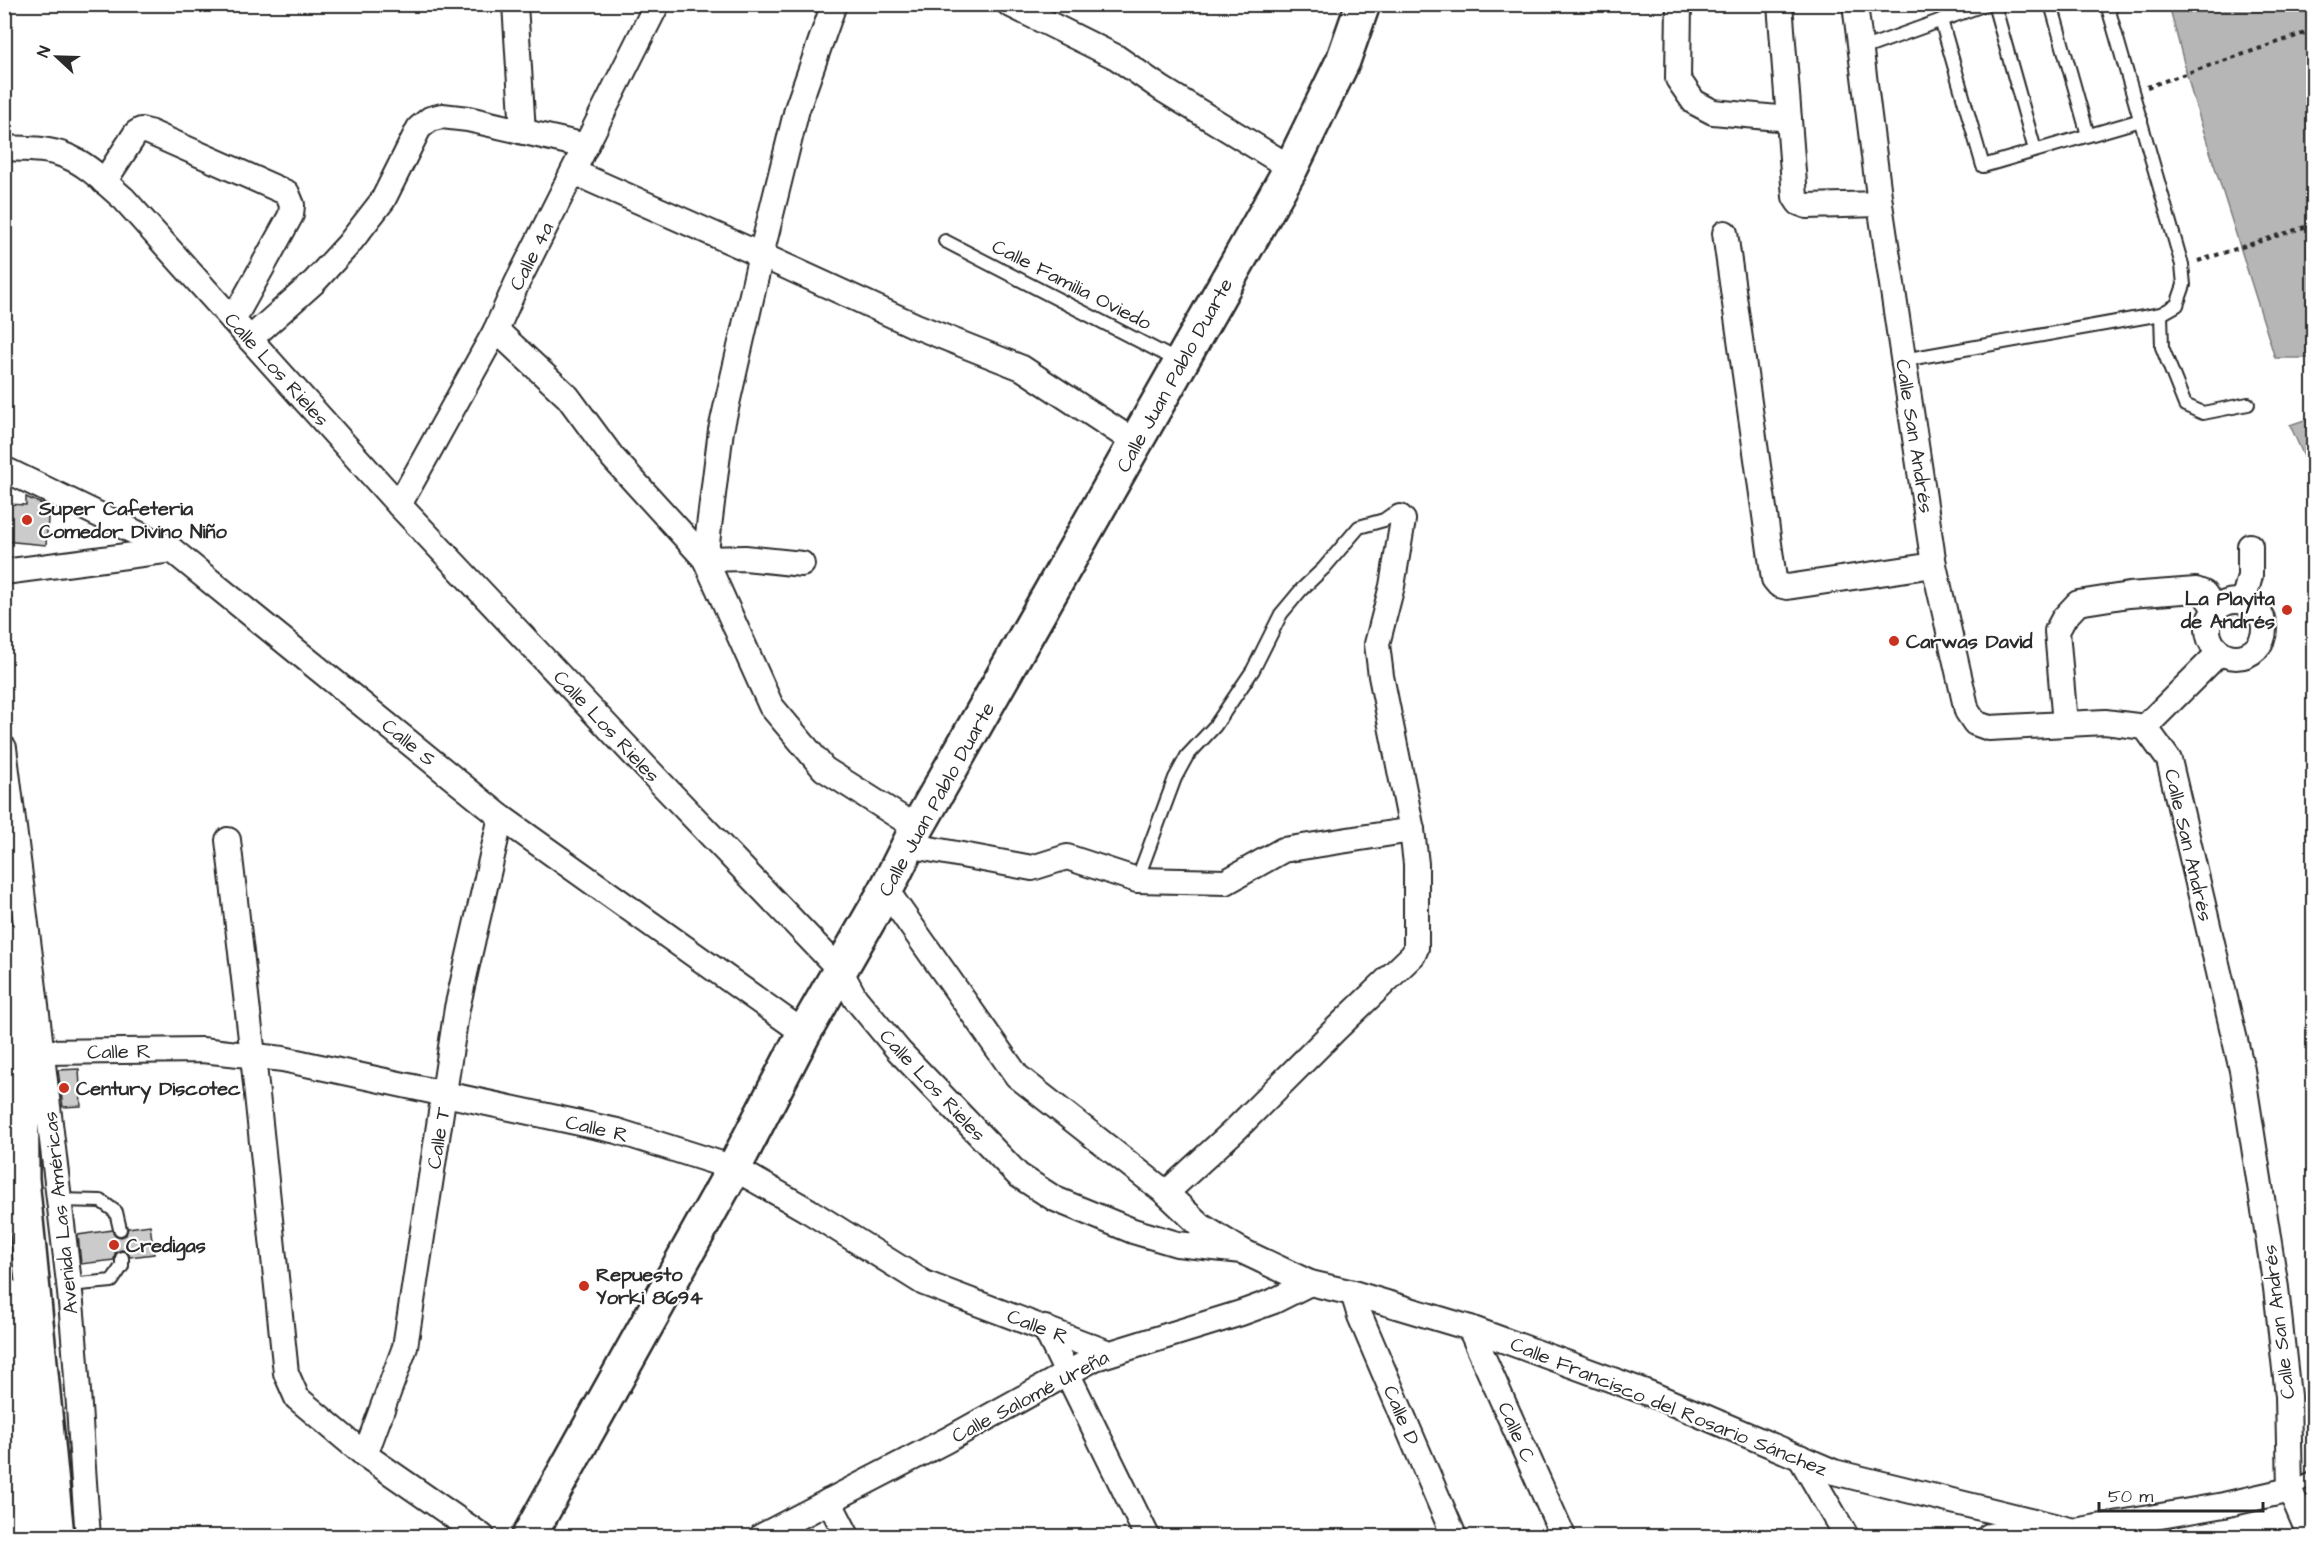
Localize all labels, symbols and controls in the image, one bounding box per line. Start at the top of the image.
north arrow [27,27,87,87]
text: N [32,43,56,61]
street label: Calle 4a [503,217,561,295]
street label: Calle Familia Oviedo [987,233,1156,337]
street label: Calle Juan Pablo Duarte [1110,273,1240,478]
street label: Calle Los Rieles [217,307,335,433]
street label: Calle San Andrés [1888,357,1940,515]
place label: Super Cafeteria Comedor Divino Niño [38,495,228,546]
marker: Super Cafeteria Comedor Divino Niño [20,513,34,527]
place label: La Playita de Andrés [2180,585,2276,636]
marker: La Playita de Andrés [2280,603,2294,617]
place label: Carwas David [1906,628,2033,656]
marker: Carwas David [1887,634,1901,648]
street label: Calle Los Rieles [547,664,666,789]
street label: Calle Juan Pablo Duarte [872,697,1002,902]
street label: Calle S [375,712,442,773]
street label: Calle San Andrés [2157,766,2219,924]
street label: Calle Los Rieles [873,1023,992,1148]
street label: Calle R [87,1037,151,1067]
place label: Century Discotec [76,1075,241,1104]
marker: Century Discotec [57,1081,71,1095]
street label: Calle T [420,1105,458,1171]
street label: Calle R [563,1108,631,1150]
street label: Avenida Las Américas [36,1110,86,1316]
place label: Credigas [126,1232,206,1261]
marker: Credigas [107,1238,121,1252]
street label: Calle San Andrés [2256,1243,2302,1401]
place label: Repuesto Yorki 8694 [596,1261,703,1312]
marker: Repuesto Yorki 8694 [577,1279,591,1293]
street label: Calle R [1003,1302,1072,1351]
street label: Calle Francisco del Rosario Sánchez [1506,1330,1831,1484]
street label: Calle Salomé Ureña [947,1344,1114,1450]
street label: Calle D [1376,1381,1426,1450]
street label: Calle C [1490,1398,1542,1467]
scale bar [2099,1475,2262,1513]
text: 50 m [2108,1484,2153,1509]

